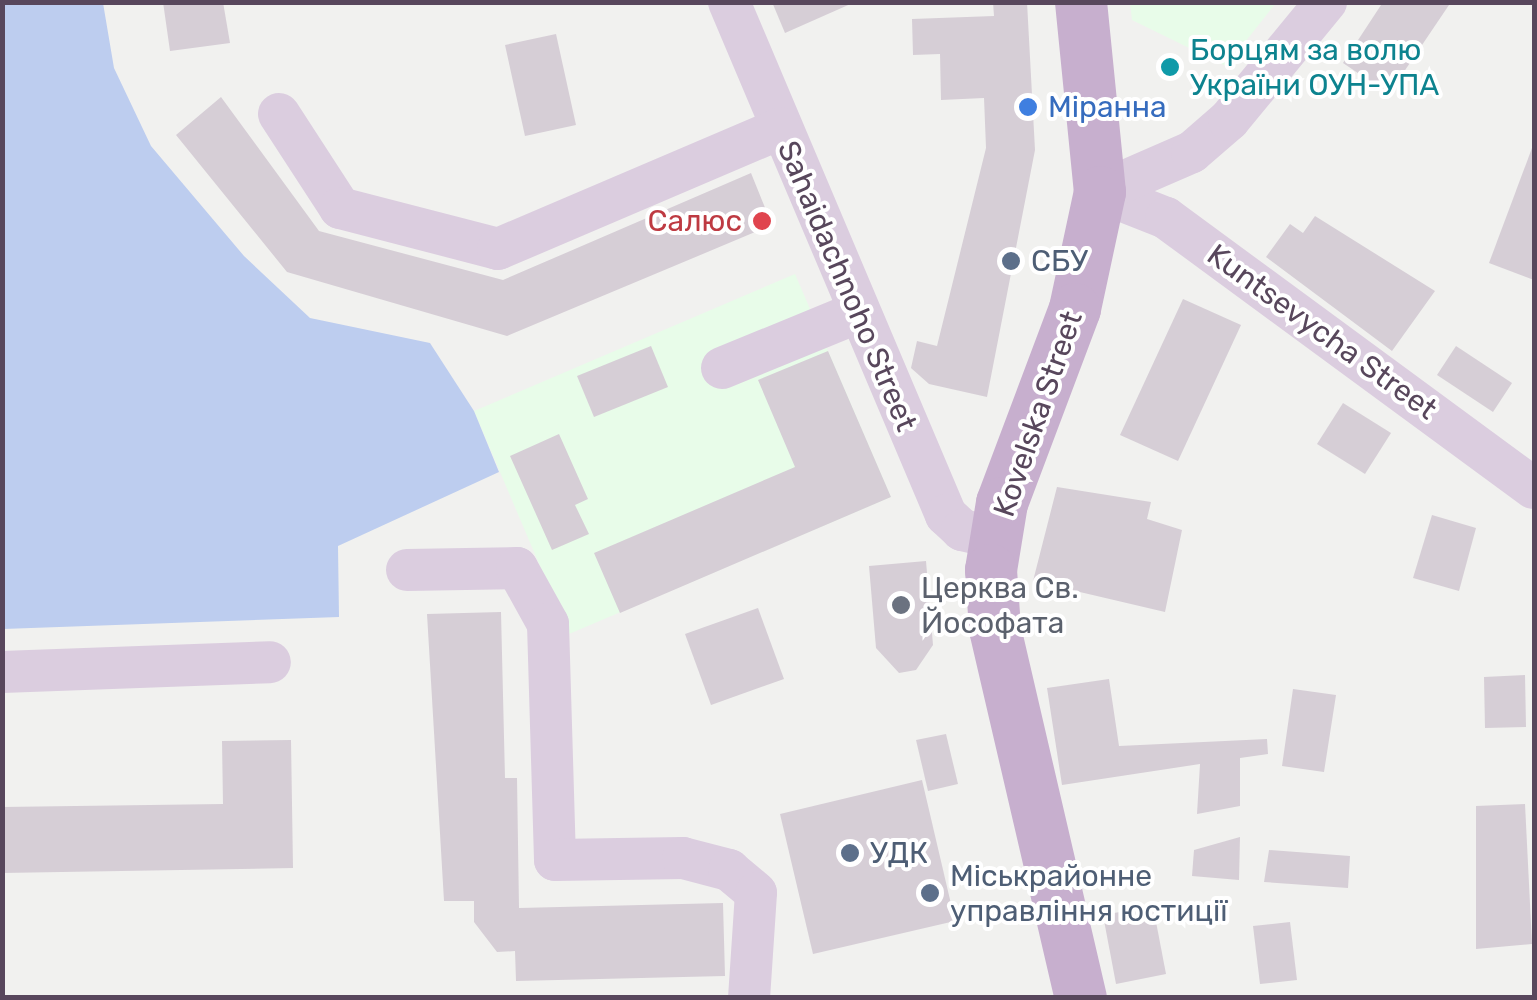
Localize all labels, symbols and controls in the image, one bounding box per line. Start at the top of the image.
place label: Борцям за волю України ОУН-УПА [1190,32,1439,102]
marker: Борцям за волю України ОУН-УПА [1159,56,1181,78]
place label: Міранна [1048,89,1167,125]
marker: Міранна [1017,96,1039,118]
street label: Sahaidachnoho Street [770,136,924,436]
place label: Салюс [648,203,742,239]
marker: Салюс [751,210,773,232]
street label: Kuntsevycha Street [1200,237,1444,427]
place label: СБУ [1031,243,1088,279]
marker: СБУ [1000,250,1022,272]
street label: Kovelska Street [986,306,1090,522]
place label: Церква Св. Йософата [921,570,1079,640]
marker: Церква Св. Йософата [890,594,912,616]
place label: УДК [870,835,928,871]
marker: УДК [839,842,861,864]
place label: Міськрайонне управління юстиції [950,858,1227,928]
marker: Міськрайонне управління юстиції [919,882,941,904]

